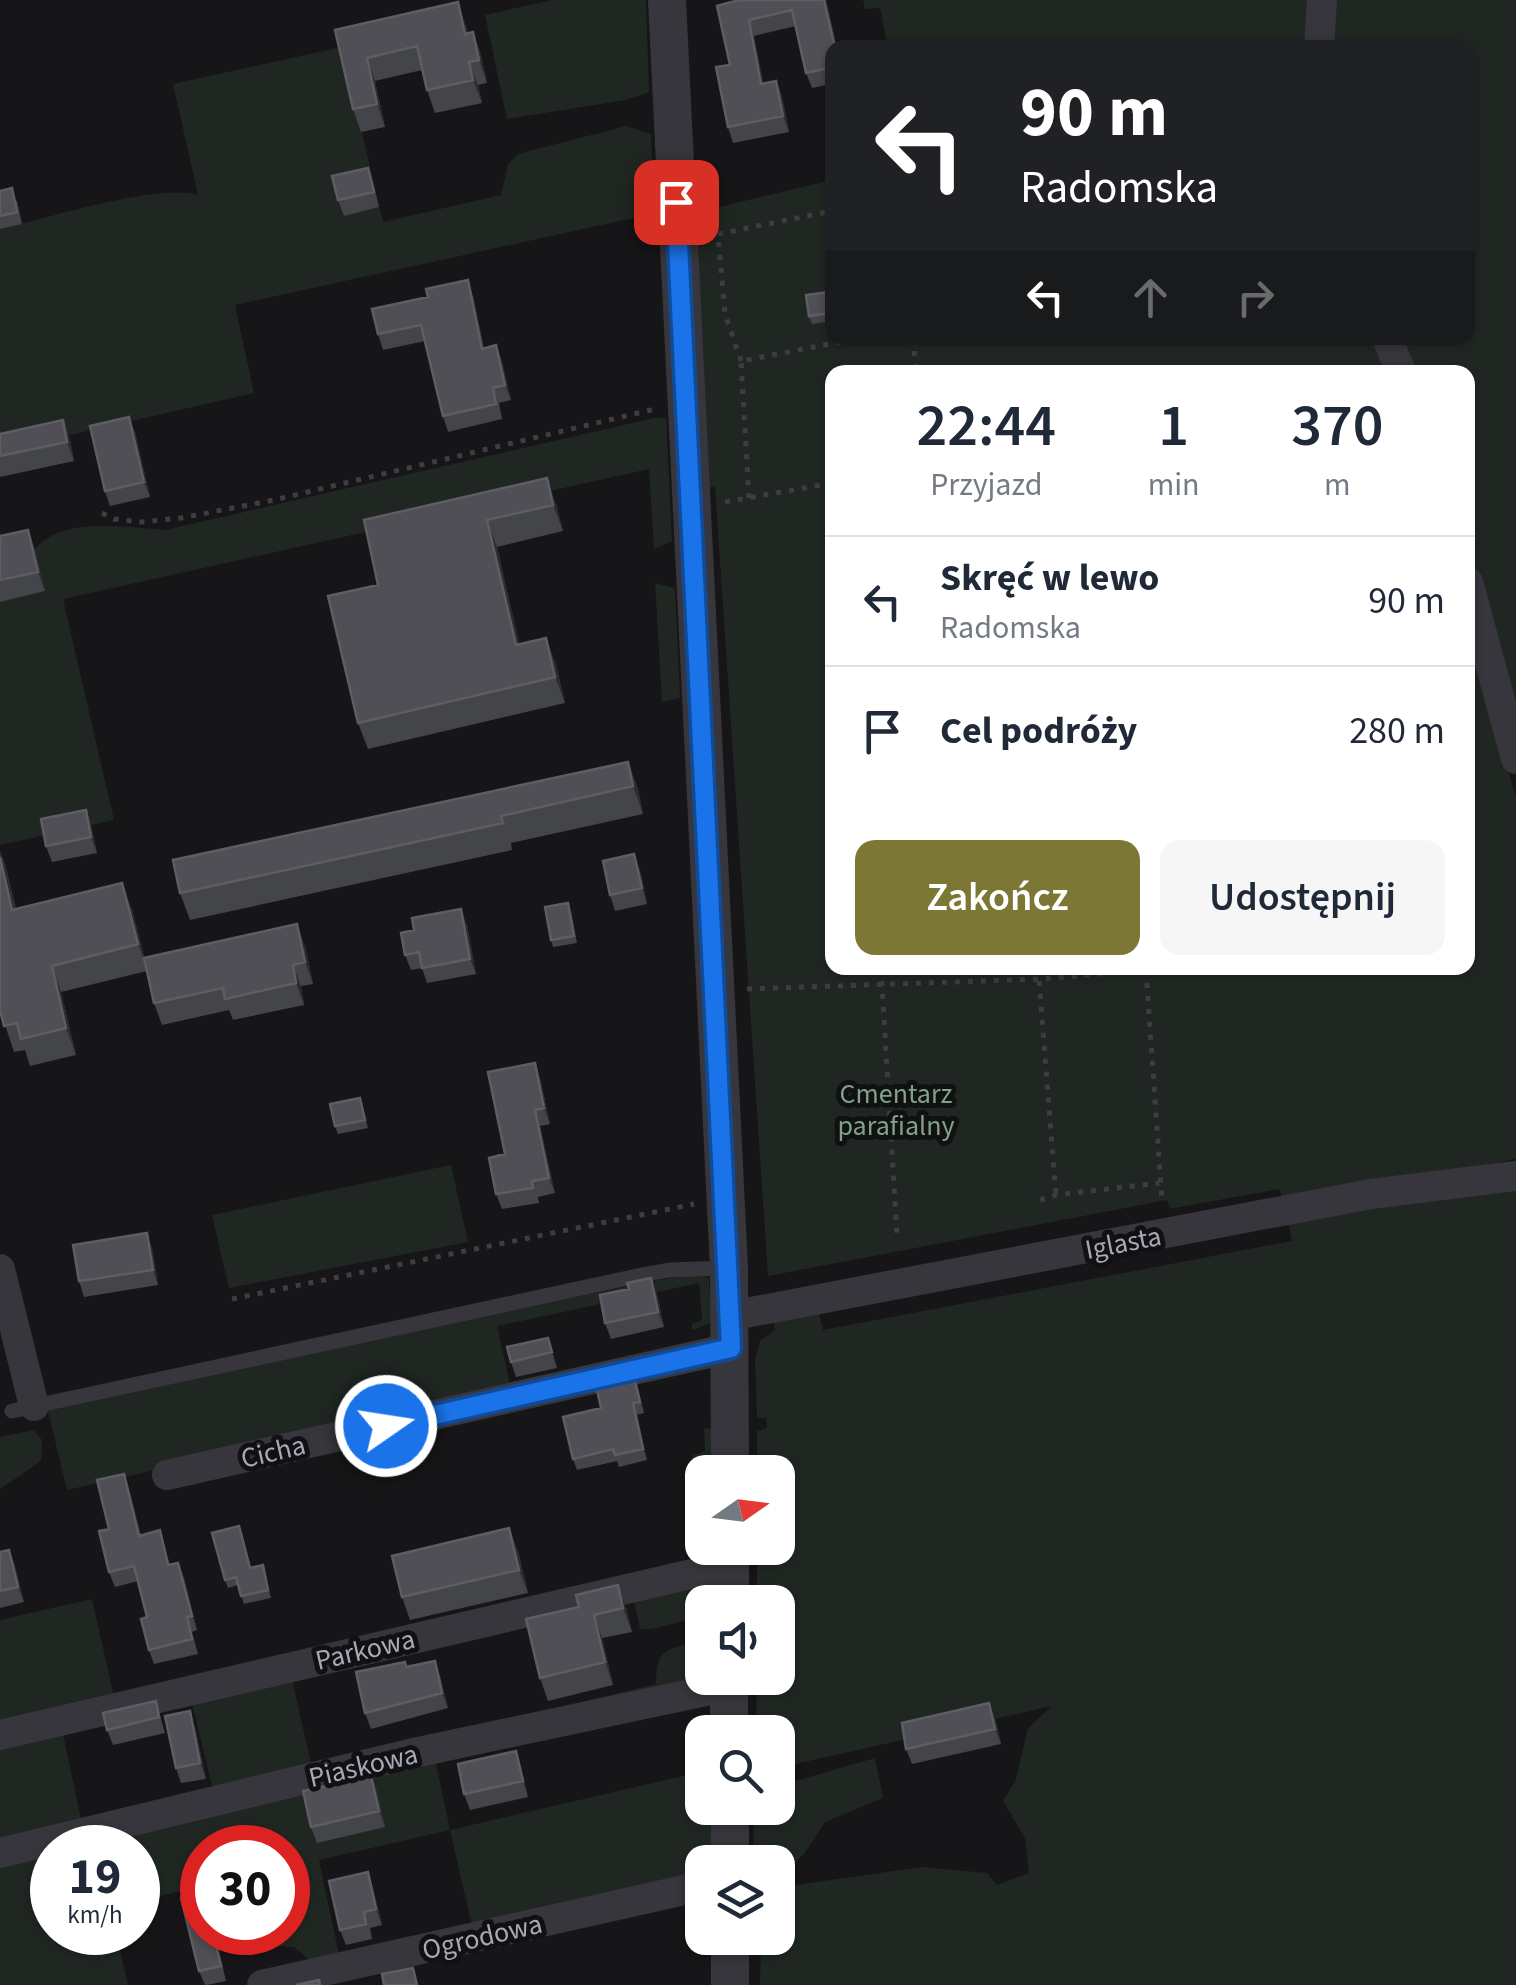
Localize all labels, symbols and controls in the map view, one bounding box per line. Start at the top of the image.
text: 90 m [1020,63,1168,163]
icon: left [855,80,985,210]
text: Radomska [1020,156,1218,220]
pin [634,160,719,245]
icon: arrive [649,175,704,230]
icon: left [1018,270,1073,325]
icon: ahead [1123,270,1178,325]
icon: right [1228,270,1283,325]
text: 22:44 [917,384,1056,469]
text: 1 [1158,384,1189,469]
text: 370 [1291,384,1383,469]
text: Przyjazd [930,462,1042,508]
text: min [1148,462,1200,508]
text: m [1324,462,1351,508]
text: Skręć w lewo [940,551,1159,605]
icon: left [855,574,910,629]
text: 90 m [1368,574,1445,628]
text: Radomska [940,605,1081,651]
icon: arrive [855,704,910,759]
text: Cel podróży [940,704,1137,758]
text: 280 m [1349,704,1445,758]
button: Zakończ [855,840,1140,955]
button: Udostępnij [1160,840,1445,955]
park label: Cmentarz parafialny [837,1074,955,1146]
street label: Iglasta [1082,1216,1165,1270]
position arrow [334,1374,438,1478]
street label: Cicha [237,1425,309,1479]
north arrow [685,1455,795,1565]
map controls [685,1455,795,1955]
button: sound [685,1585,795,1695]
street label: Parkowa [312,1619,419,1681]
button: search [685,1715,795,1825]
street label: Piaskowa [305,1734,422,1798]
speed limit sign: 30 [180,1825,310,1955]
text: 19 [69,1842,121,1913]
button: layers [685,1845,795,1955]
text: km/h [67,1897,123,1933]
street label: Ogrodowa [418,1904,546,1970]

